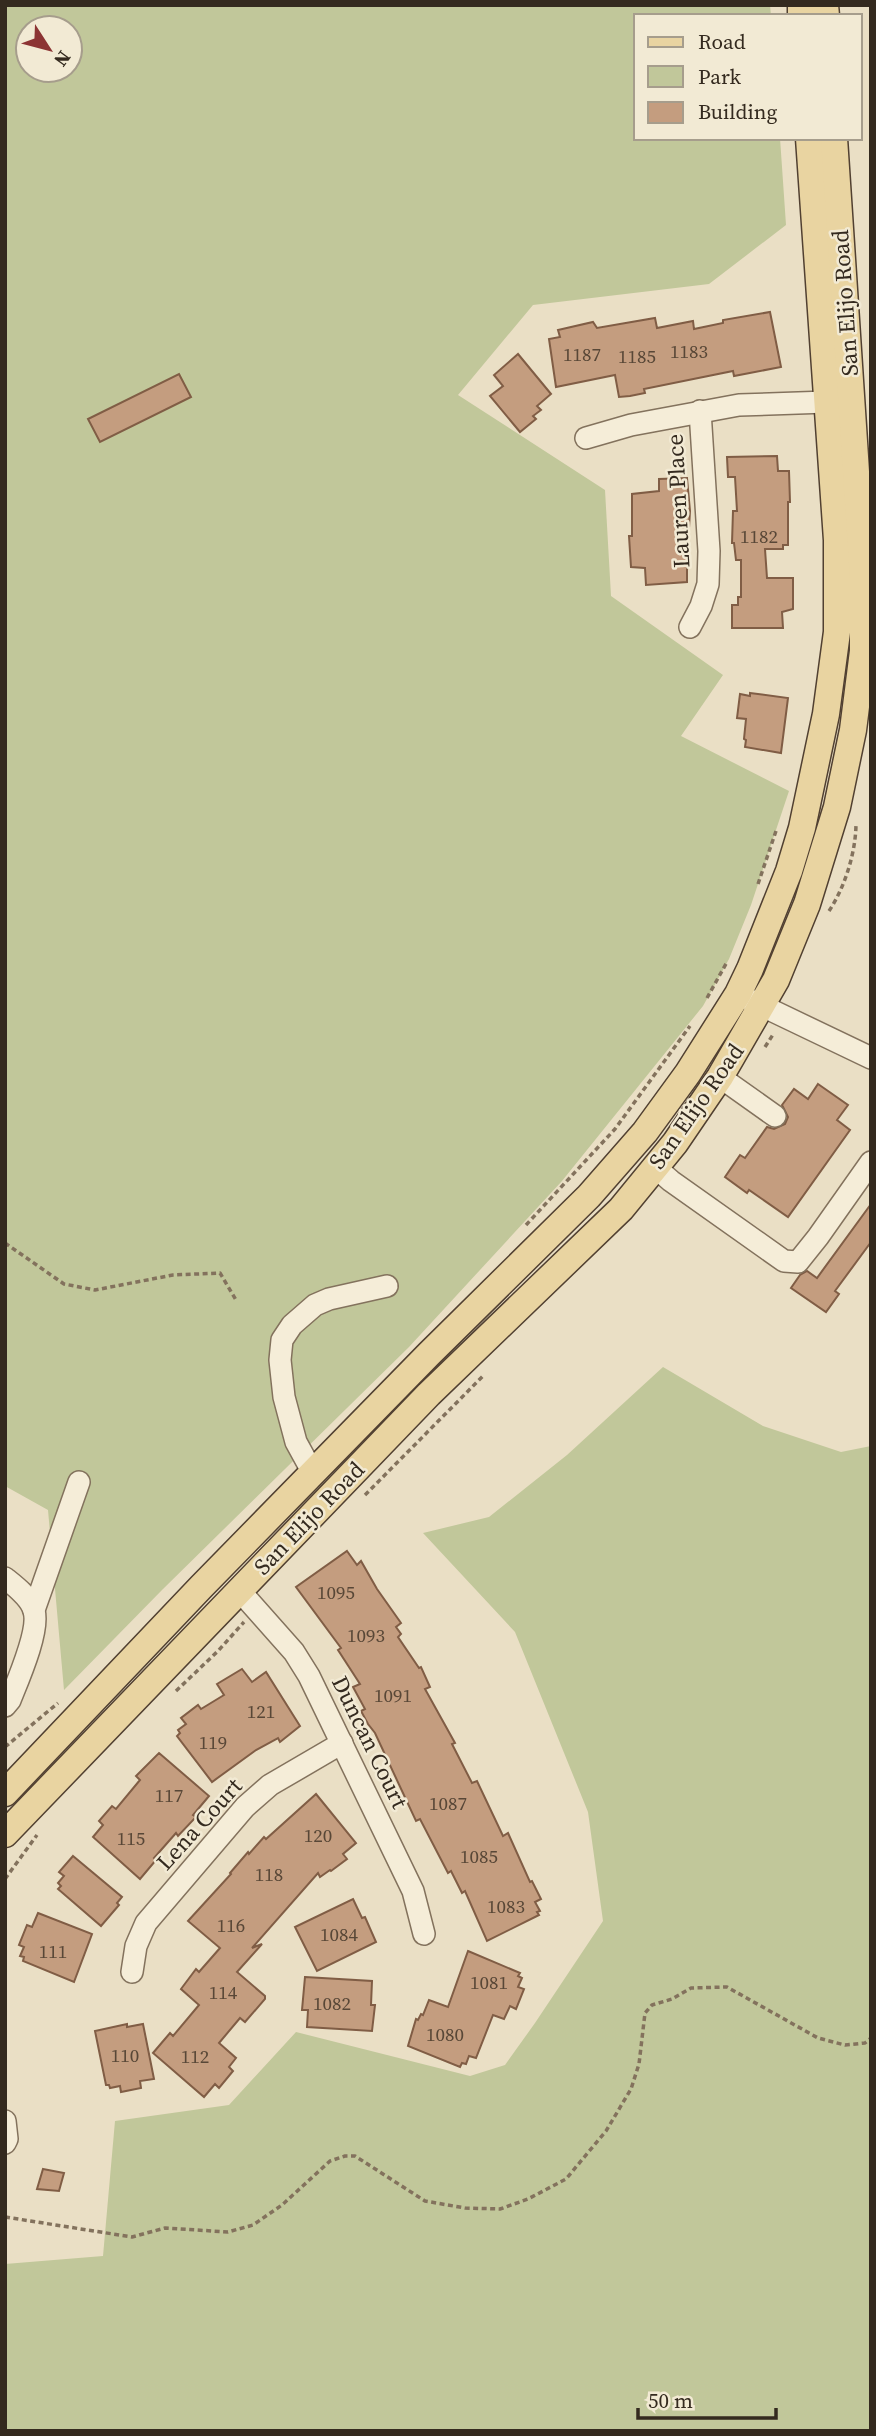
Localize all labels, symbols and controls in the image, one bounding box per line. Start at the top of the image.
north arrow [14,14,84,84]
legend [634,14,862,140]
text: Road [698,27,746,56]
text: N [48,46,77,72]
text: Park [698,62,742,91]
text: Building [698,97,777,126]
street label: San Elijo Road [824,229,866,377]
house number: 1183 [670,338,708,364]
house number: 1187 [563,341,601,367]
house number: 1185 [618,343,656,369]
street label: Lauren Place [659,433,697,569]
house number: 1182 [740,523,778,549]
street label: San Elijo Road [641,1037,751,1175]
street label: San Elijo Road [247,1454,371,1582]
house number: 1095 [317,1579,355,1605]
house number: 1093 [347,1622,385,1648]
street label: Duncan Court [324,1670,416,1814]
house number: 1091 [374,1682,412,1708]
house number: 121 [247,1698,275,1724]
house number: 119 [199,1729,227,1755]
street label: Lena Court [149,1770,250,1877]
house number: 117 [155,1782,183,1808]
house number: 1087 [429,1790,467,1816]
house number: 120 [304,1822,332,1848]
house number: 115 [117,1825,145,1851]
house number: 1085 [460,1843,498,1869]
house number: 118 [255,1861,283,1887]
house number: 1083 [487,1893,525,1919]
house number: 116 [217,1912,245,1938]
house number: 1084 [320,1921,358,1947]
house number: 111 [39,1938,67,1964]
house number: 1081 [470,1969,508,1995]
house number: 114 [209,1979,238,2005]
house number: 1082 [313,1990,351,2016]
house number: 1080 [426,2021,464,2047]
house number: 110 [111,2042,139,2068]
house number: 112 [181,2043,209,2069]
scale bar [638,2376,776,2420]
text: 50 m [648,2386,693,2415]

